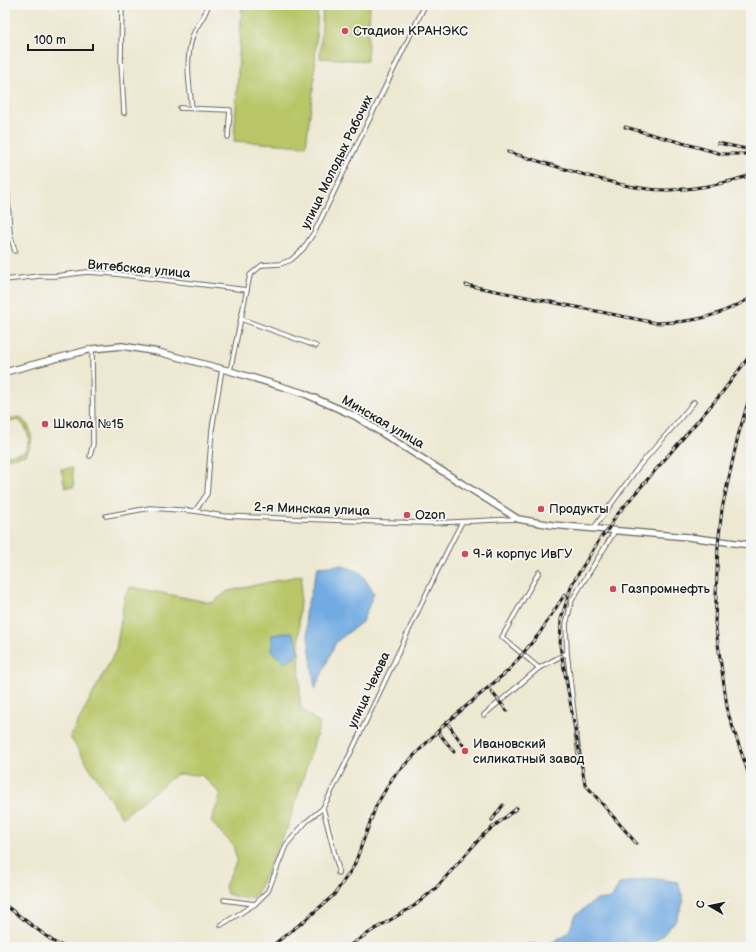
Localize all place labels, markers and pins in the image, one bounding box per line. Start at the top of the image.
place label: Стадион КРАНЭКС [353,23,468,39]
marker: Стадион КРАНЭКС [340,26,350,36]
place label: Школа №15 [53,416,124,432]
marker: Школа №15 [40,419,50,429]
place label: Продукты [549,501,609,517]
marker: Продукты [536,504,546,514]
place label: Ozon [415,507,445,523]
marker: Ozon [402,510,412,520]
place label: 9-й корпус ИвГУ [473,546,573,562]
marker: 9-й корпус ИвГУ [460,549,470,559]
place label: Газпромнефть [621,581,711,597]
marker: Газпромнефть [608,584,618,594]
place label: Ивановский силикатный завод [473,736,584,767]
marker: Ивановский силикатный завод [460,746,470,756]

